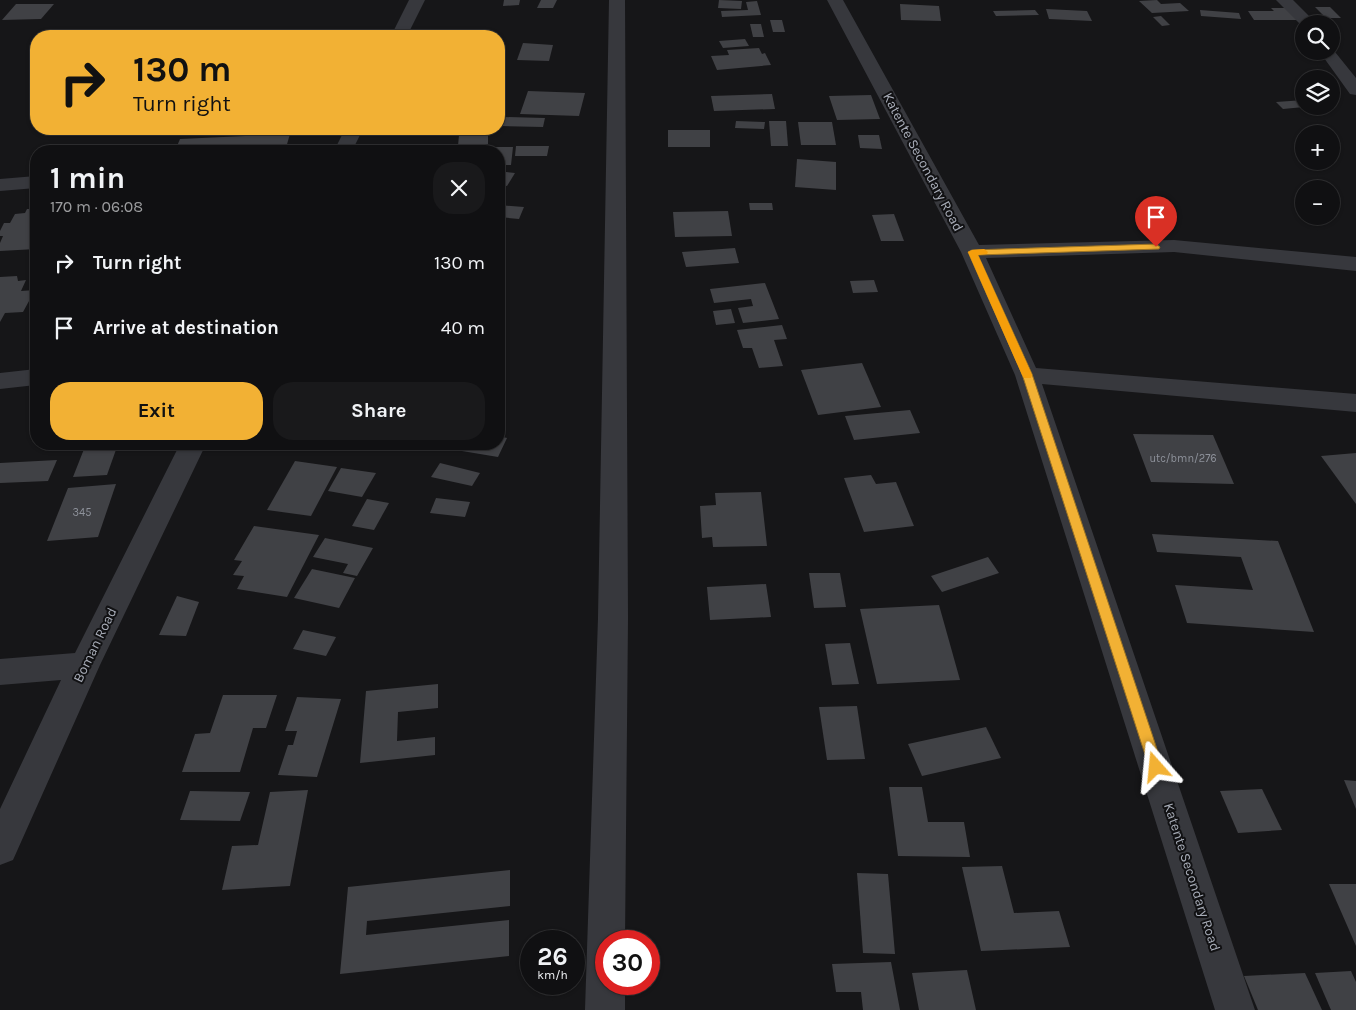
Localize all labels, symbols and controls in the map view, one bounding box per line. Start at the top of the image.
map controls [1295,15,1340,225]
button: search [1295,15,1340,60]
text: 130 m [133,49,231,90]
icon: right [50,50,115,115]
button: layers [1295,70,1340,115]
street label: Katente Secondary Road [879,90,967,234]
text: Turn right [133,91,231,117]
button: + [1295,125,1340,170]
text: 1 min [50,160,125,196]
button: close [433,162,485,214]
button: − [1295,180,1340,225]
pin [1135,196,1177,247]
text: 170 m · 06:08 [50,197,143,216]
icon: arrive [1142,203,1170,231]
icon: right [50,249,78,277]
text: Turn right [93,252,182,274]
text: 130 m [434,252,485,274]
icon: arrive [50,314,78,342]
text: Arrive at destination [93,317,279,339]
text: 40 m [441,317,485,339]
button: Exit [50,382,263,440]
button: Share [273,382,485,440]
house number: utc/bmn/276 [1149,452,1217,465]
house number: 345 [73,506,91,519]
street label: Boman Road [70,605,120,685]
position arrow [1129,740,1181,792]
street label: Katente Secondary Road [1160,801,1224,953]
speed limit sign: 30 [595,930,660,995]
text: 26 [537,942,568,971]
text: km/h [537,968,568,982]

